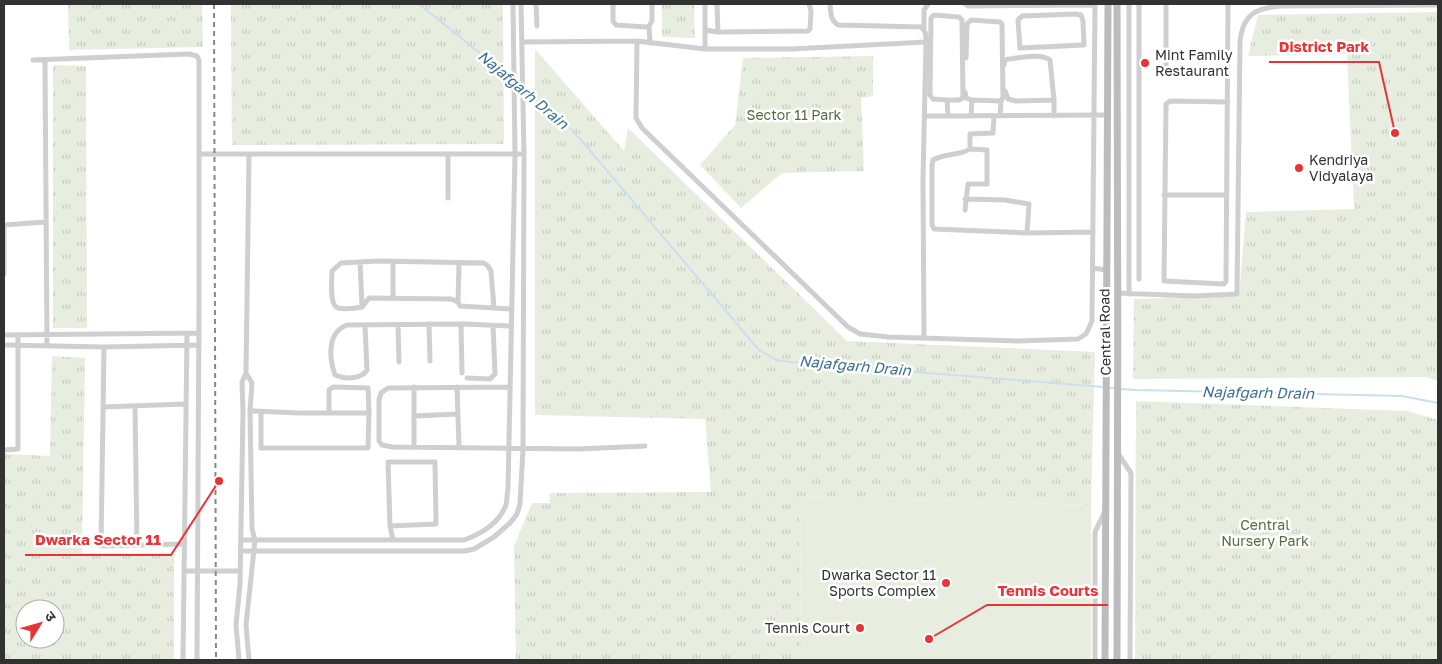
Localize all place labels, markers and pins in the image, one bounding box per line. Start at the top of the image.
callout: District Park [1269,32,1379,62]
place label: Mint Family Restaurant [1155,46,1233,79]
marker: Mint Family Restaurant [1139,57,1151,69]
place label: Kendriya Vidyalaya [1309,151,1374,184]
marker: Kendriya Vidyalaya [1293,162,1305,174]
callout: Dwarka Sector 11 [25,525,171,555]
place label: Dwarka Sector 11 Sports Complex [821,566,936,599]
callout: Tennis Courts [987,575,1108,605]
marker: Dwarka Sector 11 Sports Complex [940,577,952,589]
place label: Tennis Court [765,619,850,636]
marker: Tennis Court [854,622,866,634]

